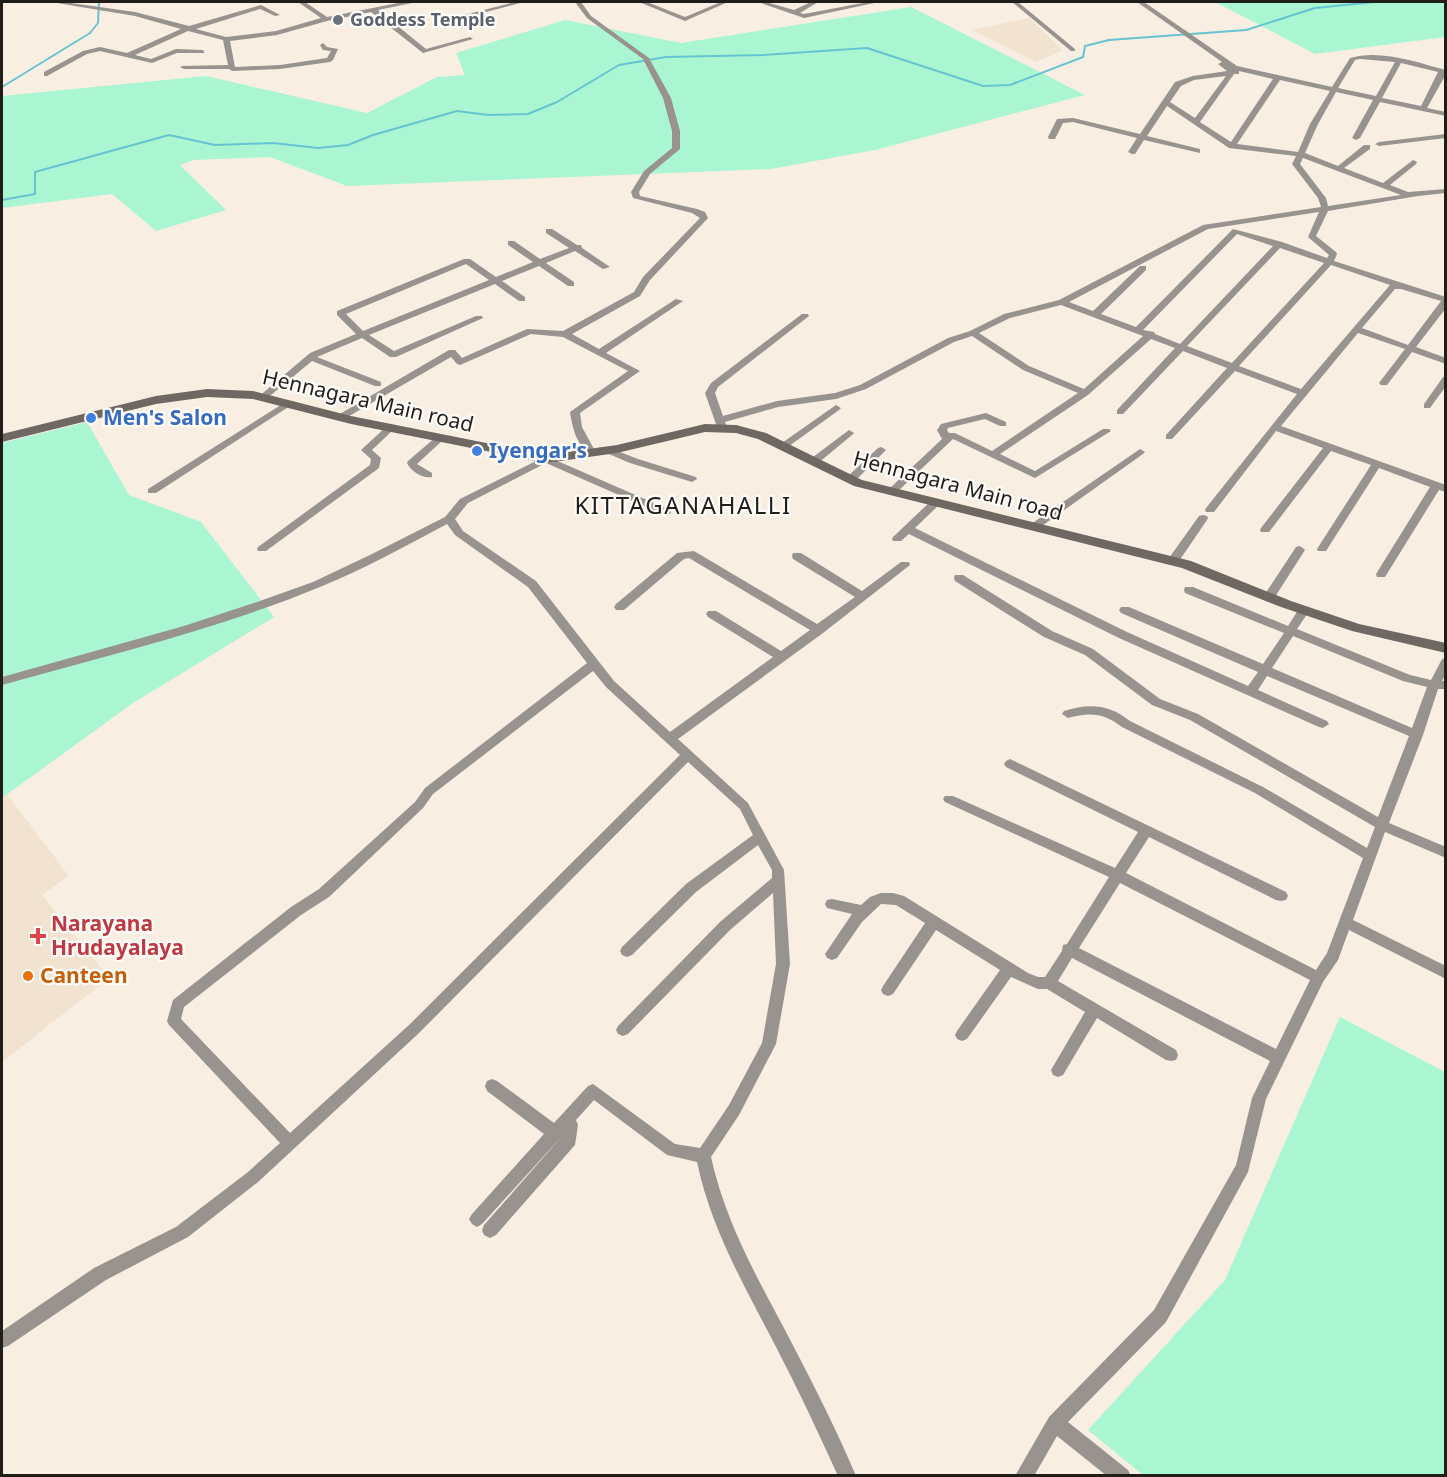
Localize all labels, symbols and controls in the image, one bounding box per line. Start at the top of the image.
place label: Goddess Temple [350,7,495,31]
marker: Goddess Temple [331,13,345,27]
street label: Hennagara Main road [260,362,476,438]
place label: Men's Salon [103,403,227,431]
marker: Men's Salon [84,411,98,425]
place label: Iyengar's [489,436,587,464]
marker: Iyengar's [470,444,484,458]
street label: Hennagara Main road [850,444,1066,526]
district label: KITTAGANAHALLI [574,488,792,521]
place label: Narayana Hrudayalaya [51,909,184,961]
marker: Narayana Hrudayalaya [29,927,47,945]
place label: Canteen [40,961,128,989]
marker: Canteen [21,969,35,983]

